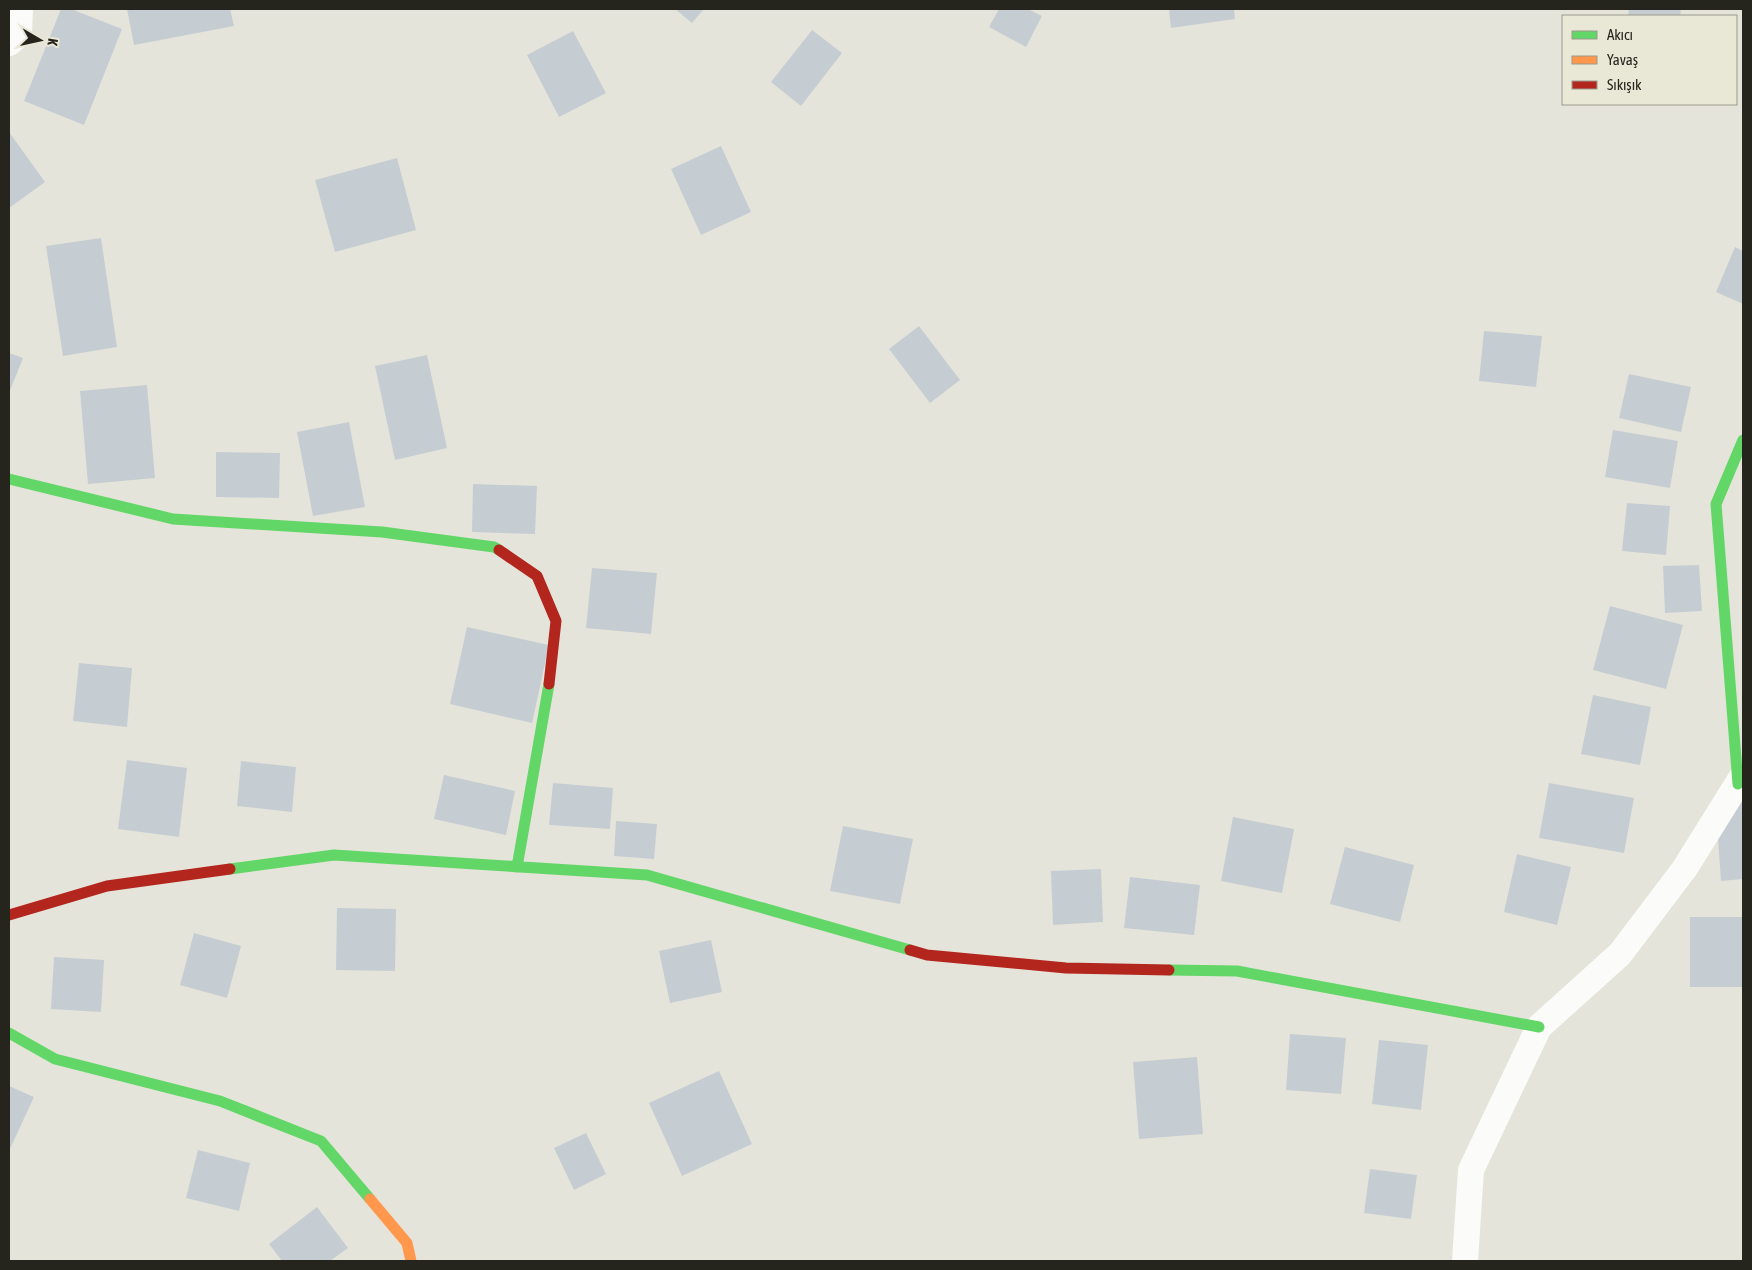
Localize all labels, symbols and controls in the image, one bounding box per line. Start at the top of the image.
north arrow [15,15,65,65]
legend [1562,15,1737,105]
text: Akıcı [1607,26,1633,43]
text: K [44,37,61,47]
text: Yavaş [1607,51,1638,68]
text: Sıkışık [1607,76,1642,93]

